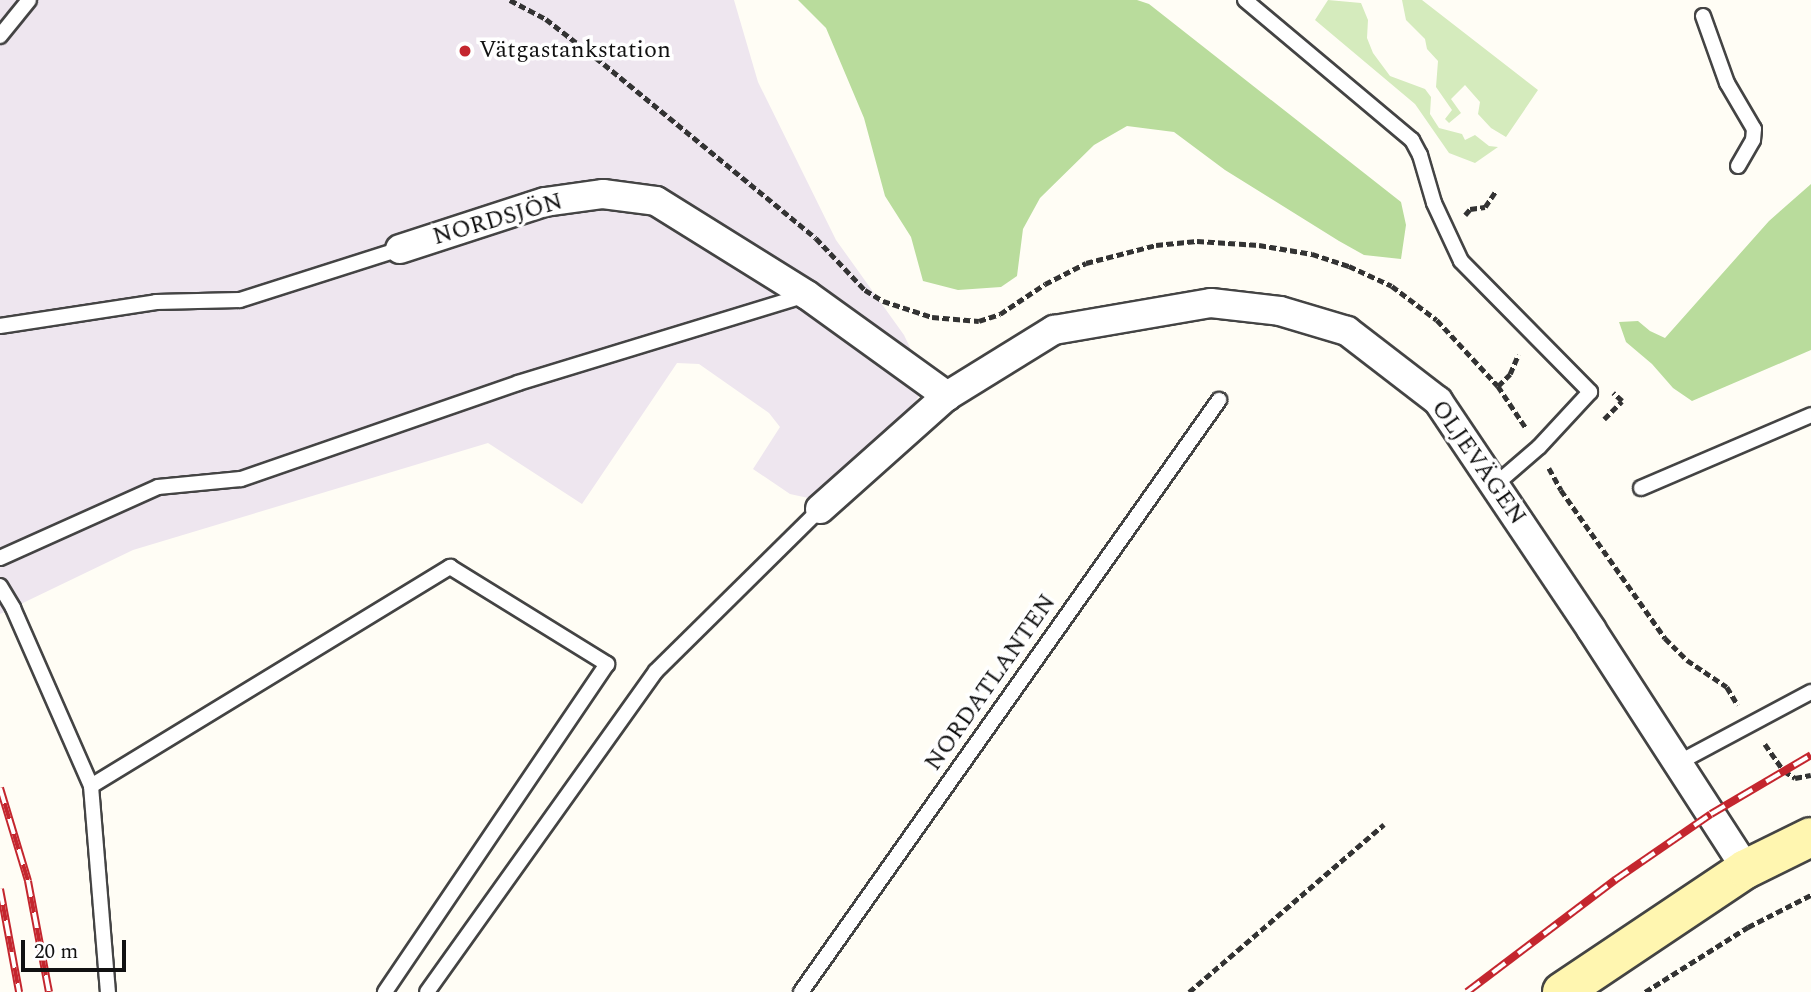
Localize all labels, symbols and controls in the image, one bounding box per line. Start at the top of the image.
place label: Vätgastankstation [479,37,671,65]
marker: Vätgastankstation [457,43,473,59]
street label: NORDSJÖN [430,188,566,252]
street label: OLJEVÄGEN [1424,395,1532,531]
street label: NORDATLANTEN [919,589,1063,777]
scale bar [24,926,130,970]
text: 20 m [34,936,78,968]

